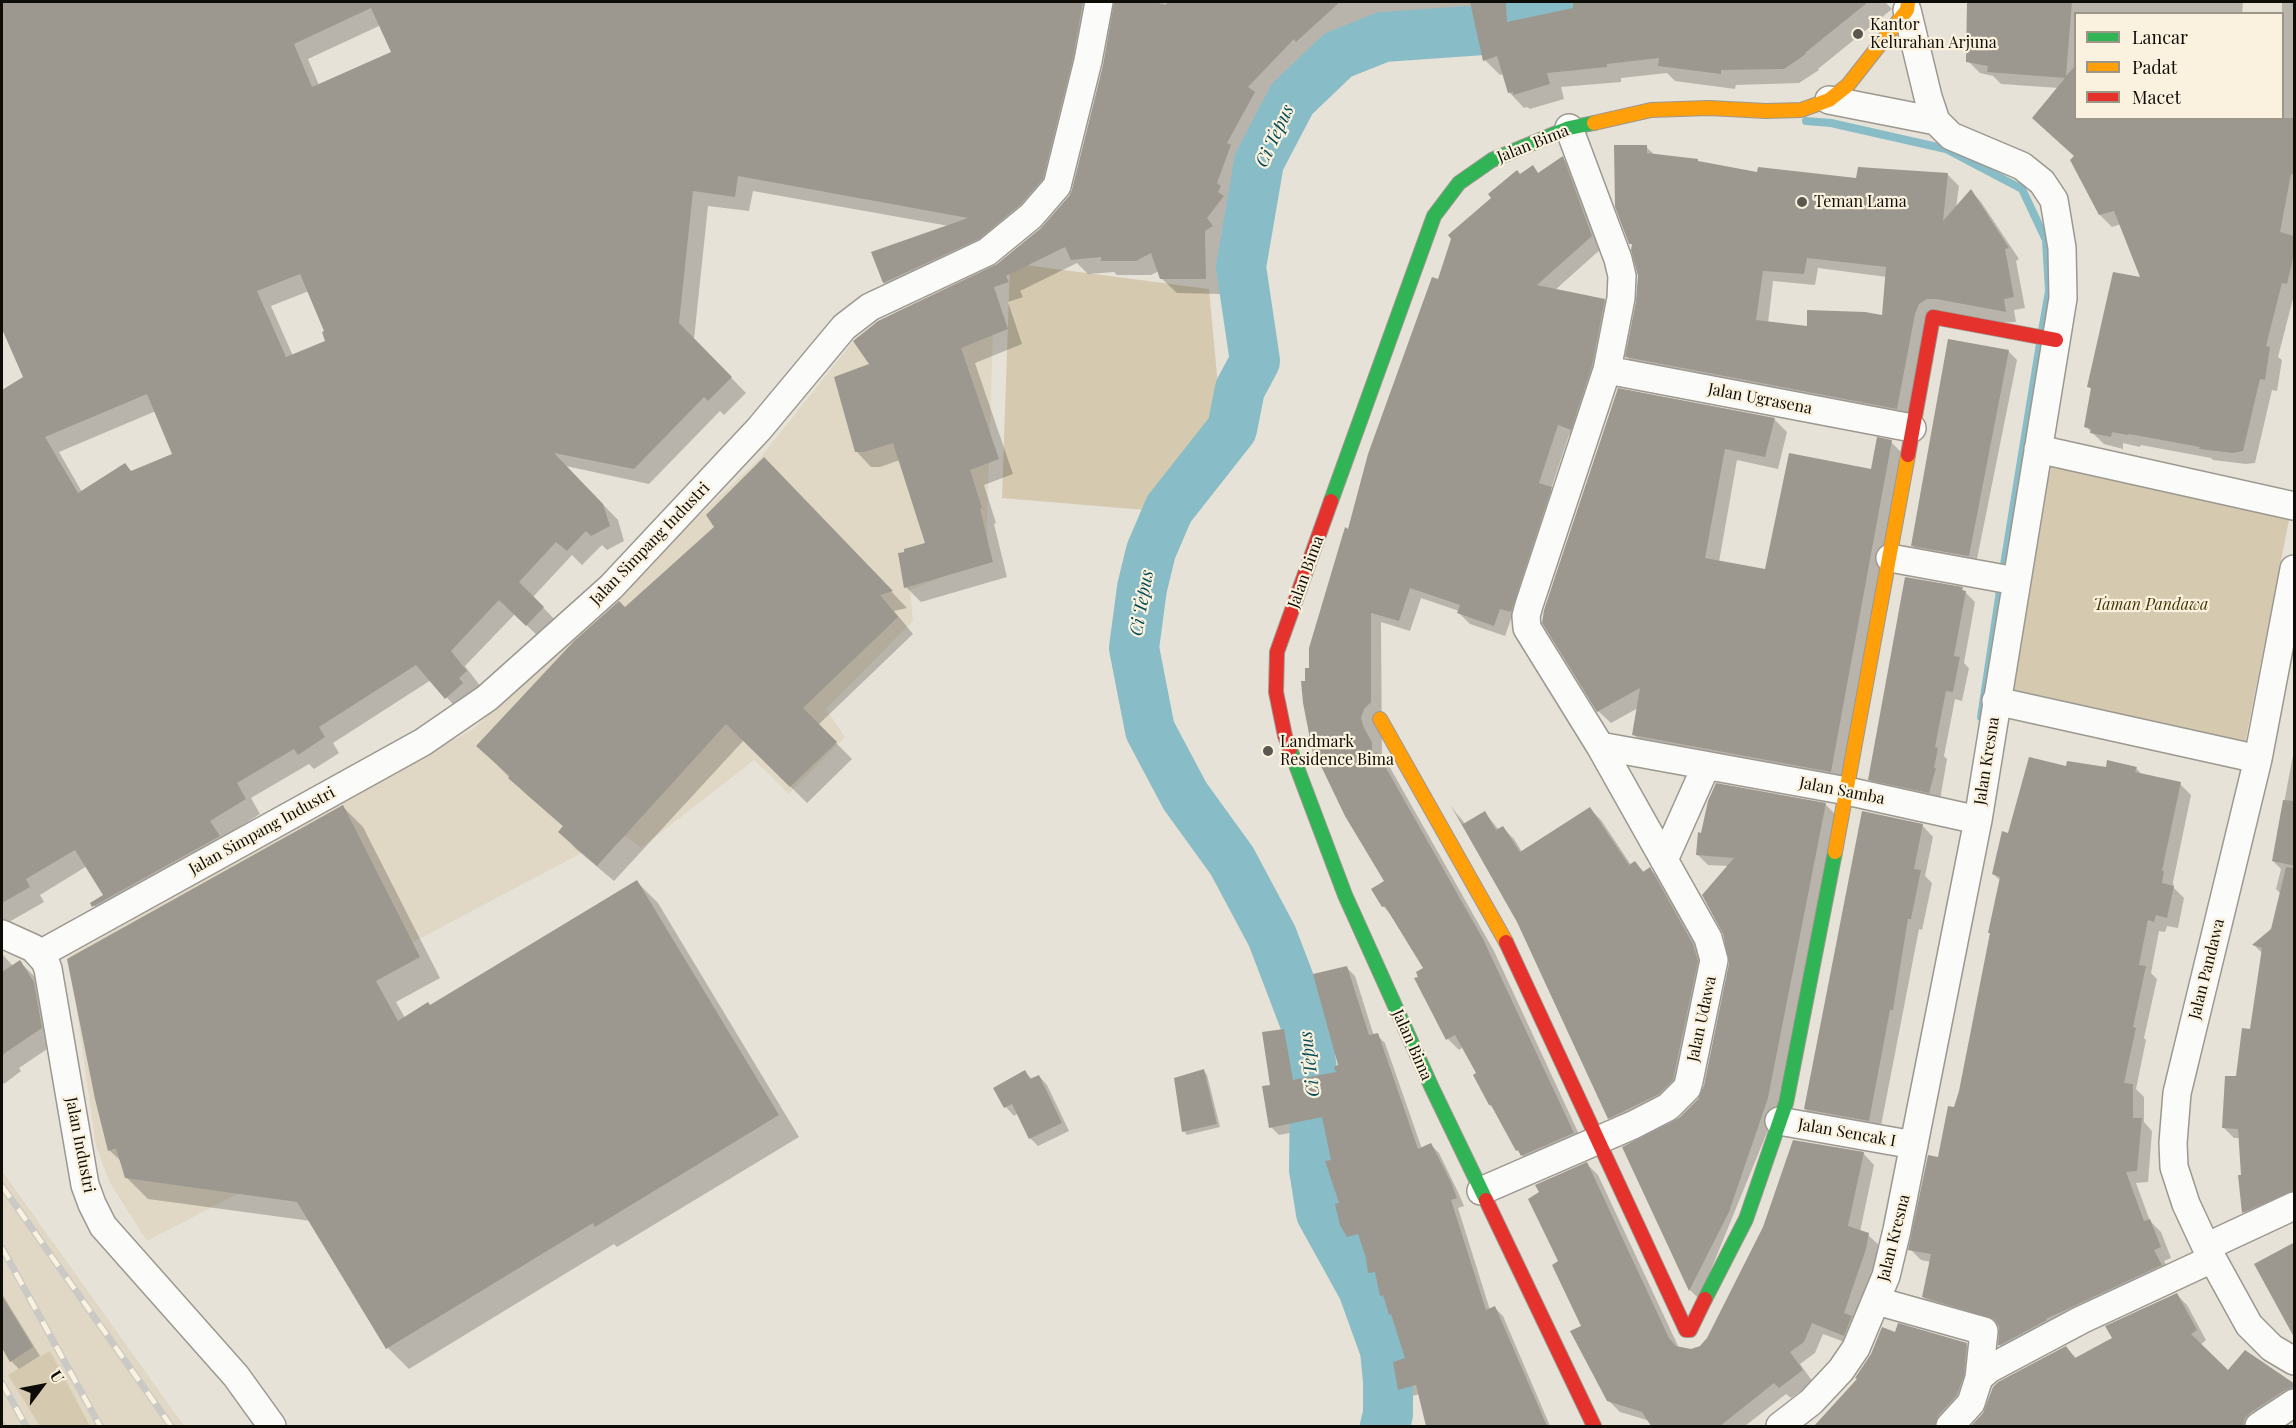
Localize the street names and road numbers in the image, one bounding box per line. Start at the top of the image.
street label: Jalan Bima [1494,121,1572,167]
street label: Jalan Ugrasena [1706,379,1814,419]
street label: Jalan Simpang Industri [586,478,714,610]
street label: Jalan Bima [1284,533,1328,611]
street label: Jalan Kresna [1971,716,2003,806]
street label: Jalan Samba [1798,773,1886,809]
street label: Jalan Simpang Industri [186,783,338,879]
street label: Jalan Pandawa [2185,917,2229,1021]
street label: Jalan Udawa [1684,975,1720,1063]
street label: Jalan Bima [1388,1007,1436,1083]
street label: Jalan Industri [61,1096,99,1194]
street label: Jalan Sencak I [1797,1115,1897,1151]
street label: Jalan Kresna [1874,1193,1914,1283]

